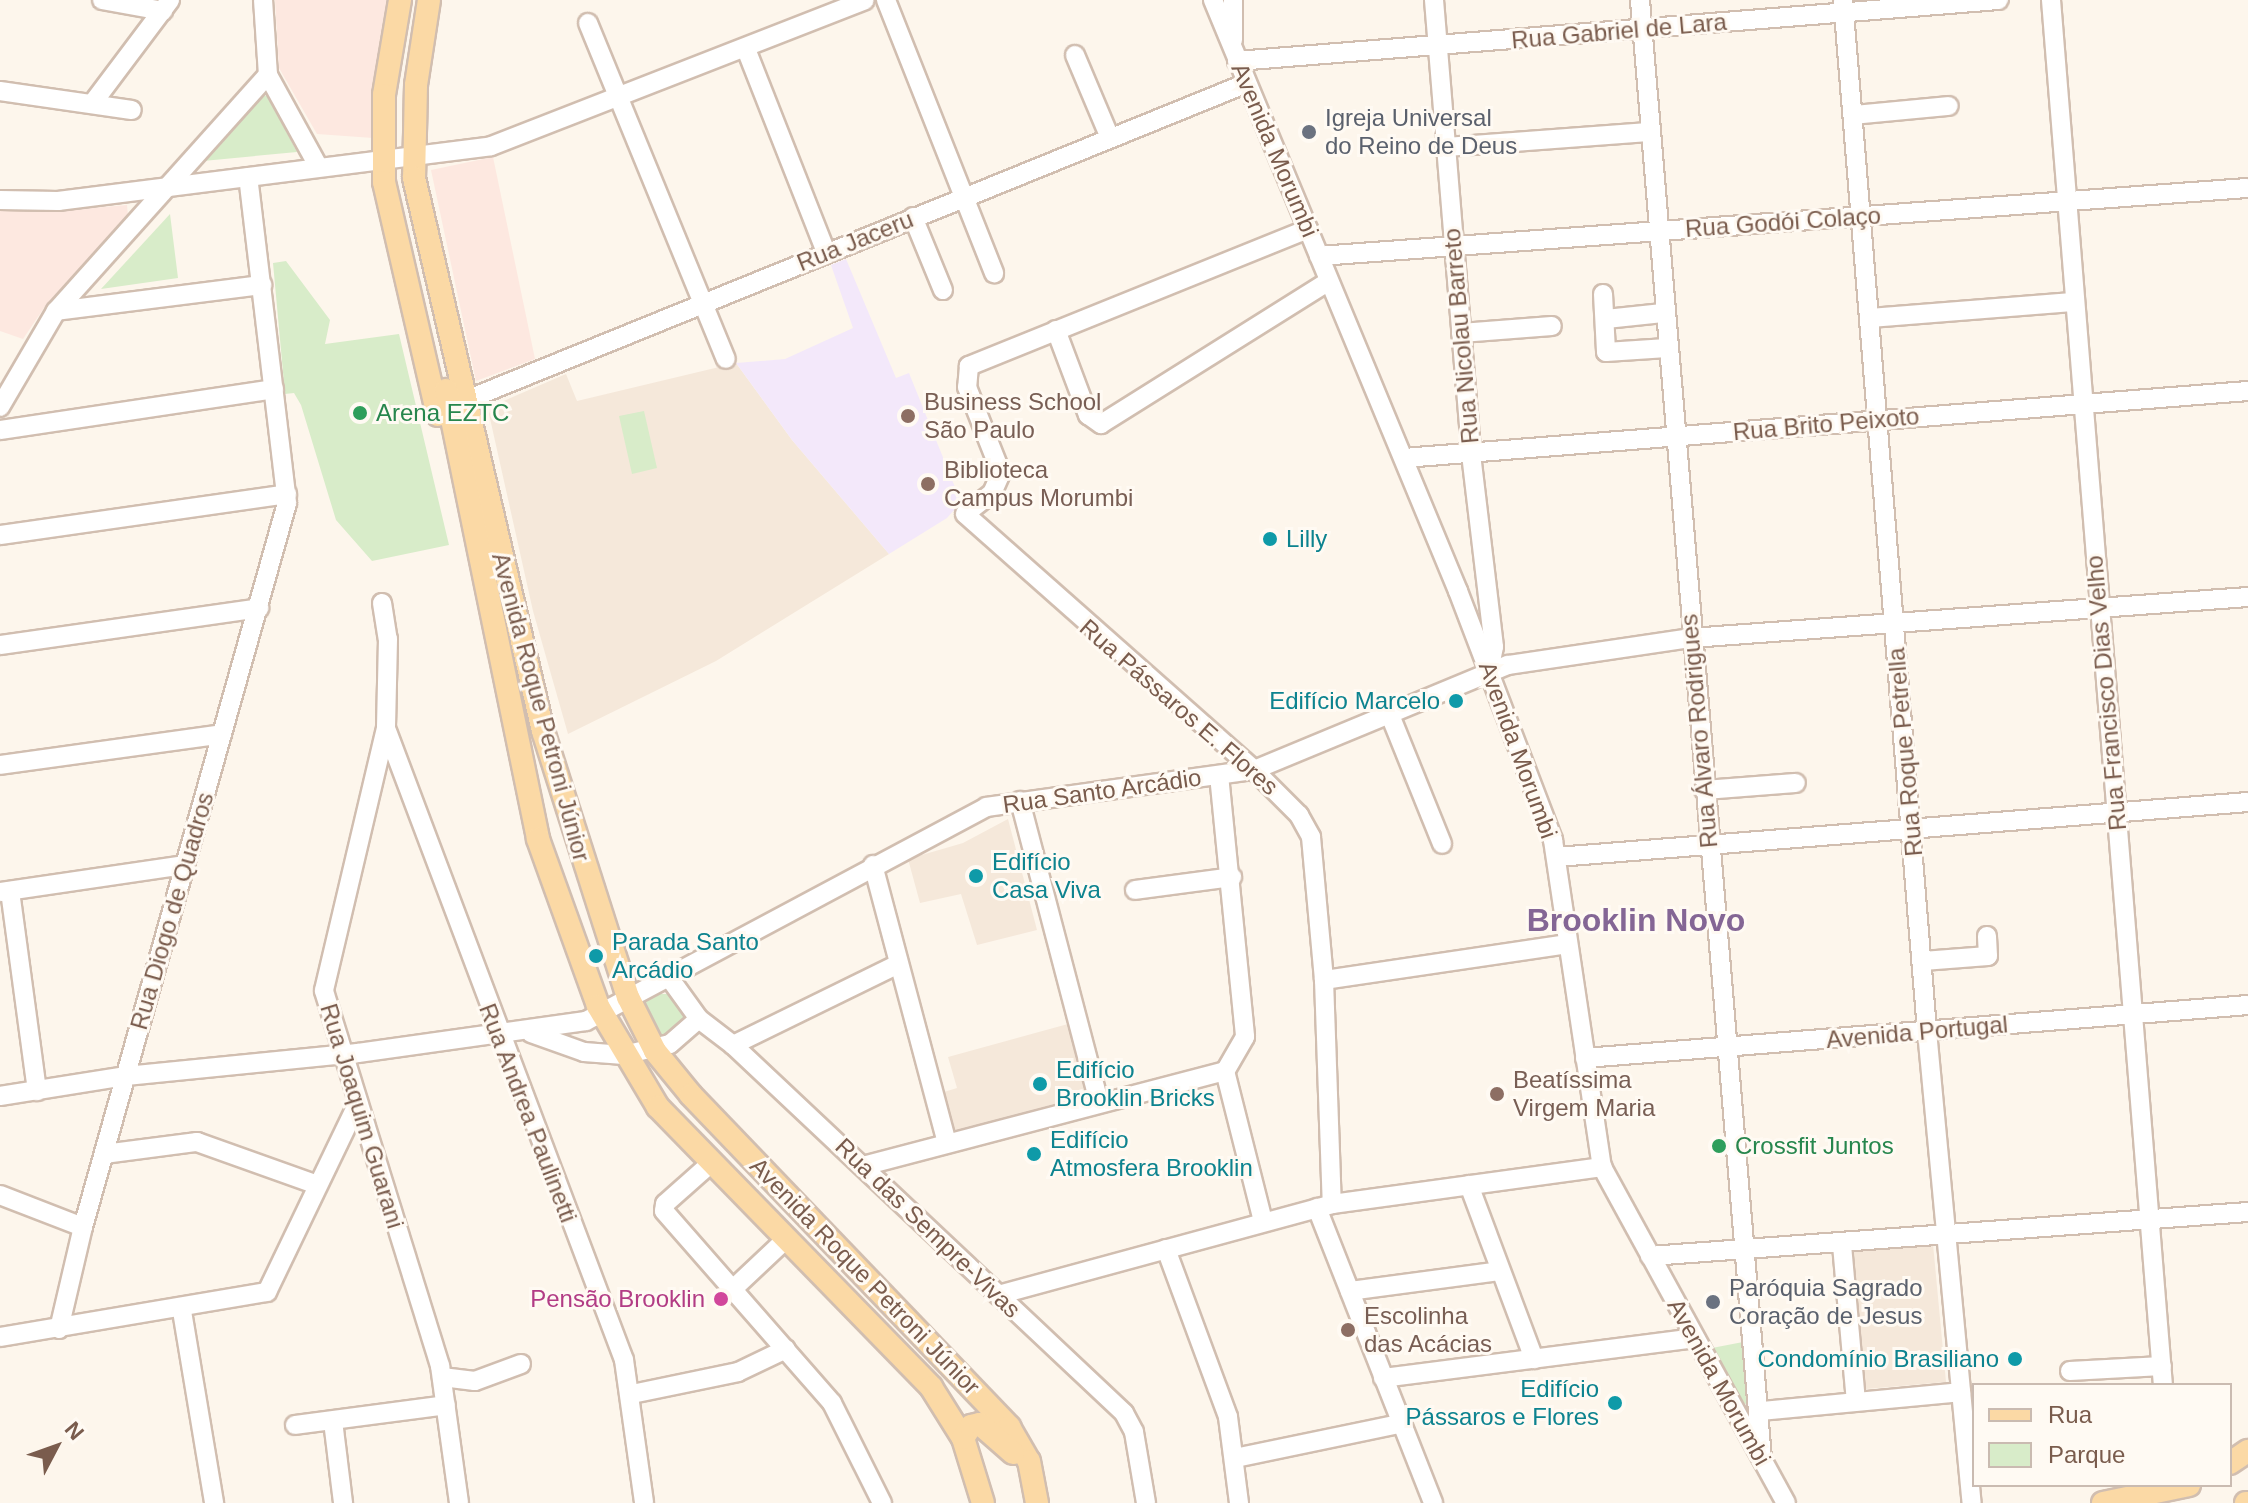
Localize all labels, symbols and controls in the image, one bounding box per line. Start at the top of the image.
street label: Rua Gabriel de Lara [1510,7,1728,55]
street label: Avenida Morumbi [1225,59,1325,241]
place label: Igreja Universal do Reino de Deus [1325,104,1517,160]
marker: Igreja Universal do Reino de Deus [1300,123,1318,141]
street label: Rua Godói Colaço [1684,201,1882,243]
street label: Rua Jaceru [793,205,917,277]
street label: Rua Nicolau Barreto [1437,227,1485,445]
place label: Business School São Paulo [924,388,1101,444]
place label: Arena EZTC [376,399,509,427]
street label: Rua Brito Peixoto [1732,402,1920,446]
marker: Arena EZTC [351,404,369,422]
marker: Business School São Paulo [899,407,917,425]
place label: Biblioteca Campus Morumbi [944,456,1133,512]
marker: Biblioteca Campus Morumbi [919,475,937,493]
place label: Lilly [1286,525,1327,553]
marker: Lilly [1261,530,1279,548]
street label: Avenida Roque Petroni Júnior [486,549,596,865]
street label: Rua Francisco Dias Velho [2080,554,2132,832]
street label: Rua Pássaros E. Flores [1074,613,1284,801]
street label: Rua Álvaro Rodrigues [1674,613,1724,849]
street label: Rua Roque Petrella [1882,646,1928,858]
street label: Avenida Morumbi [1473,658,1563,842]
place label: Edifício Marcelo [1269,687,1440,715]
marker: Edifício Marcelo [1447,692,1465,710]
street label: Rua Santo Arcádio [1000,763,1204,819]
street label: Rua Diogo de Quadros [124,789,220,1033]
place label: Edifício Casa Viva [992,848,1101,904]
marker: Edifício Casa Viva [967,867,985,885]
district label: Brooklin Novo [1527,901,1745,939]
place label: Parada Santo Arcádio [612,928,759,984]
marker: Parada Santo Arcádio [587,947,605,965]
street label: Rua Andrea Paulinetti [473,999,583,1227]
street label: Rua Joaquim Guarani [314,1000,410,1232]
street label: Avenida Portugal [1825,1010,2009,1054]
place label: Edifício Brooklin Bricks [1056,1056,1215,1112]
place label: Beatíssima Virgem Maria [1513,1066,1655,1122]
marker: Edifício Brooklin Bricks [1031,1075,1049,1093]
marker: Beatíssima Virgem Maria [1488,1085,1506,1103]
place label: Edifício Atmosfera Brooklin [1050,1126,1253,1182]
street label: Rua das Sempre-Vivas [829,1132,1027,1324]
place label: Crossfit Juntos [1735,1132,1894,1160]
marker: Crossfit Juntos [1710,1137,1728,1155]
marker: Edifício Atmosfera Brooklin [1025,1145,1043,1163]
street label: Avenida Roque Petroni Júnior [744,1151,986,1401]
place label: Paróquia Sagrado Coração de Jesus [1729,1274,1922,1330]
place label: Pensão Brooklin [530,1285,705,1313]
marker: Pensão Brooklin [712,1290,730,1308]
marker: Paróquia Sagrado Coração de Jesus [1704,1293,1722,1311]
street label: Avenida Morumbi [1661,1294,1777,1470]
place label: Escolinha das Acácias [1364,1302,1493,1358]
marker: Escolinha das Acácias [1339,1321,1357,1339]
place label: Condomínio Brasiliano [1758,1345,1999,1373]
marker: Condomínio Brasiliano [2006,1350,2024,1368]
place label: Edifício Pássaros e Flores [1406,1375,1599,1431]
legend [1972,1383,2232,1487]
marker: Edifício Pássaros e Flores [1606,1394,1624,1412]
text: Rua [2048,1401,2092,1428]
north arrow [16,1407,96,1487]
text: N [60,1417,89,1445]
text: Parque [2048,1441,2125,1468]

